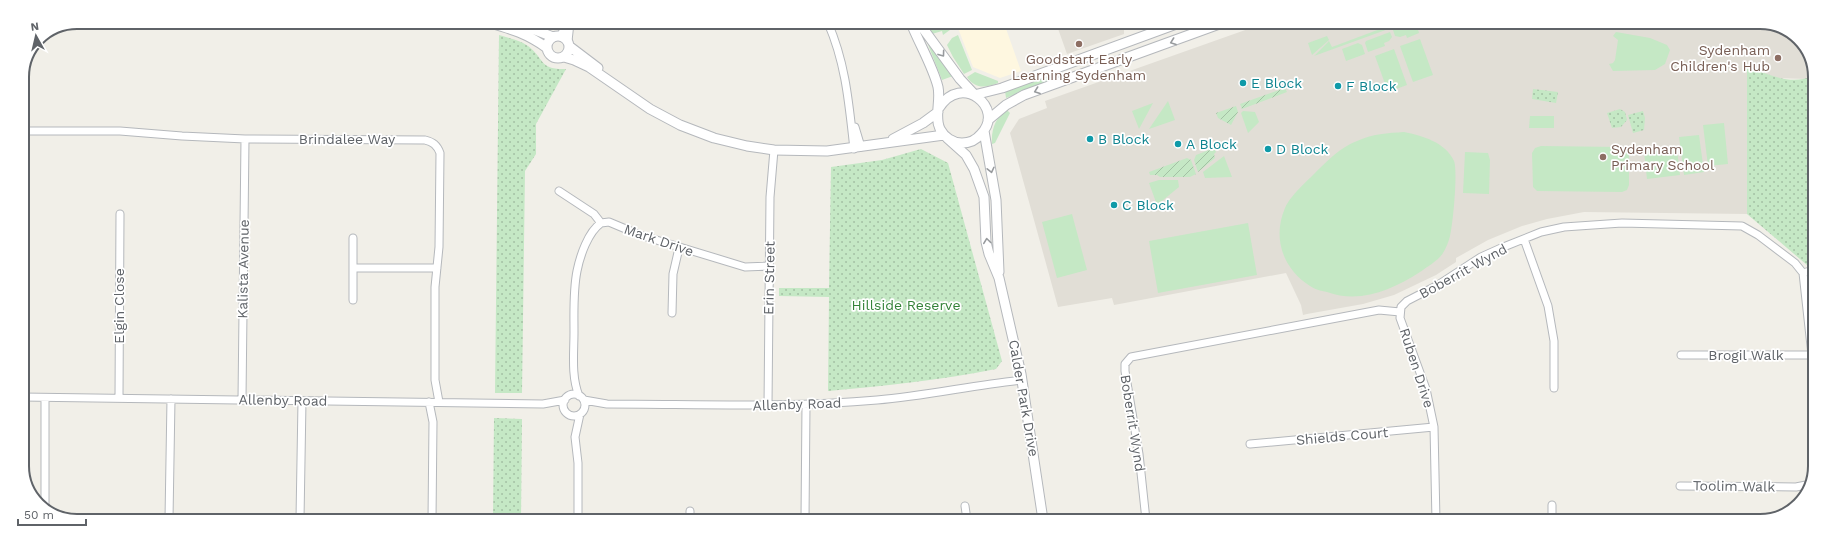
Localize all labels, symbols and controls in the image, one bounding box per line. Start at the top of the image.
north arrow [16,16,56,56]
text: N [30,20,40,34]
one-way arrow [1169,37,1176,45]
marker: Goodstart Early Learning Sydenham [1074,39,1084,49]
place label: Sydenham Children's Hub [1670,42,1770,74]
one-way arrow [937,50,945,57]
place label: Goodstart Early Learning Sydenham [1012,51,1146,83]
marker: Sydenham Children's Hub [1773,53,1783,63]
place label: E Block [1251,75,1302,91]
marker: E Block [1238,78,1248,88]
place label: F Block [1346,78,1397,94]
marker: F Block [1333,81,1343,91]
one-way arrow [1034,86,1041,94]
street label: Brindalee Way [299,131,396,147]
place label: B Block [1098,131,1150,147]
marker: B Block [1085,134,1095,144]
place label: A Block [1186,136,1237,152]
marker: A Block [1173,139,1183,149]
place label: D Block [1276,141,1329,157]
place label: Sydenham Primary School [1611,141,1715,173]
marker: D Block [1263,144,1273,154]
marker: Sydenham Primary School [1598,152,1608,162]
one-way arrow [986,166,994,173]
place label: C Block [1122,197,1174,213]
marker: C Block [1109,200,1119,210]
street label: Kalista Avenue [234,219,252,319]
street label: Mark Drive [622,221,696,259]
one-way arrow [983,238,992,244]
street label: Boberrit Wynd [1416,240,1510,302]
street label: Erin Street [760,241,778,315]
street label: Elgin Close [111,268,127,344]
park label: Hillside Reserve [852,297,960,313]
street label: Ruben Drive [1397,326,1437,410]
street label: Calder Park Drive [1006,338,1042,458]
street label: Brogil Walk [1708,347,1784,363]
street label: Boberrit Wynd [1117,373,1149,473]
street label: Allenby Road [238,391,328,409]
street label: Allenby Road [752,394,842,414]
street label: Shields Court [1295,424,1389,448]
street label: Toolim Walk [1693,477,1775,495]
scale bar [18,501,86,527]
text: 50 m [24,508,54,522]

